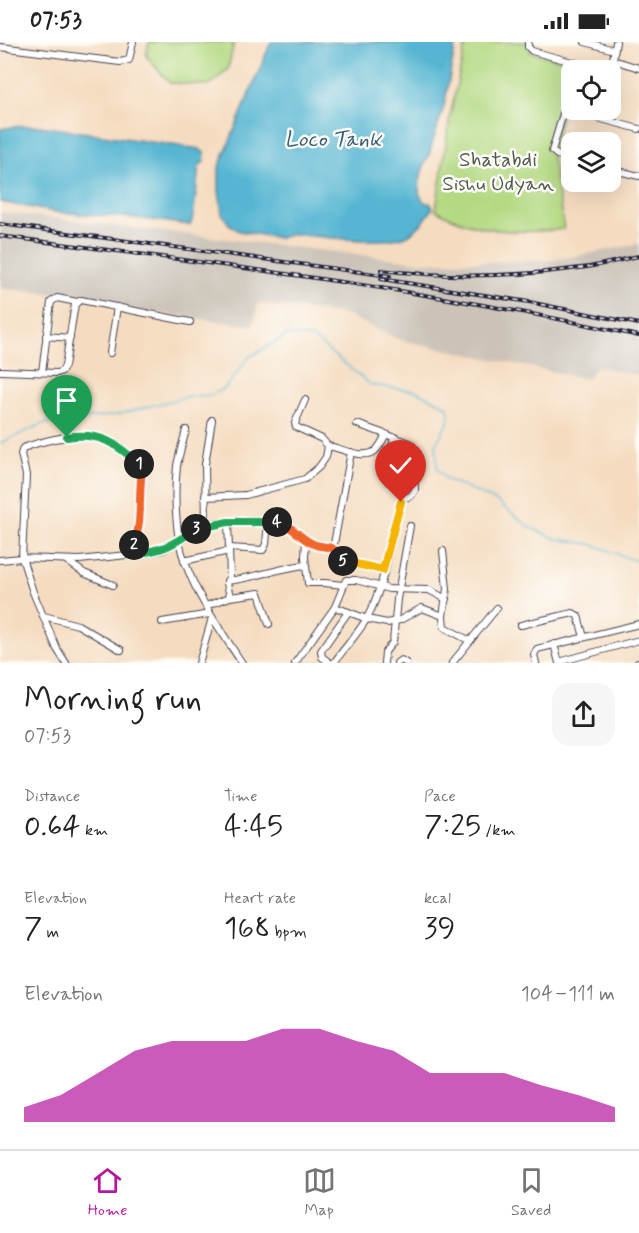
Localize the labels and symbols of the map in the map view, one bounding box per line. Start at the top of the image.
water label: Loco Tank [285,126,383,154]
park label: Shatabdi Sishu Udyan [442,146,554,198]
pin [41,375,92,437]
pin [375,440,426,502]
pin: 1 [124,449,154,479]
pin: 4 [262,507,292,537]
pin: 3 [181,514,211,544]
pin: 2 [119,530,149,560]
pin: 5 [328,546,358,576]

